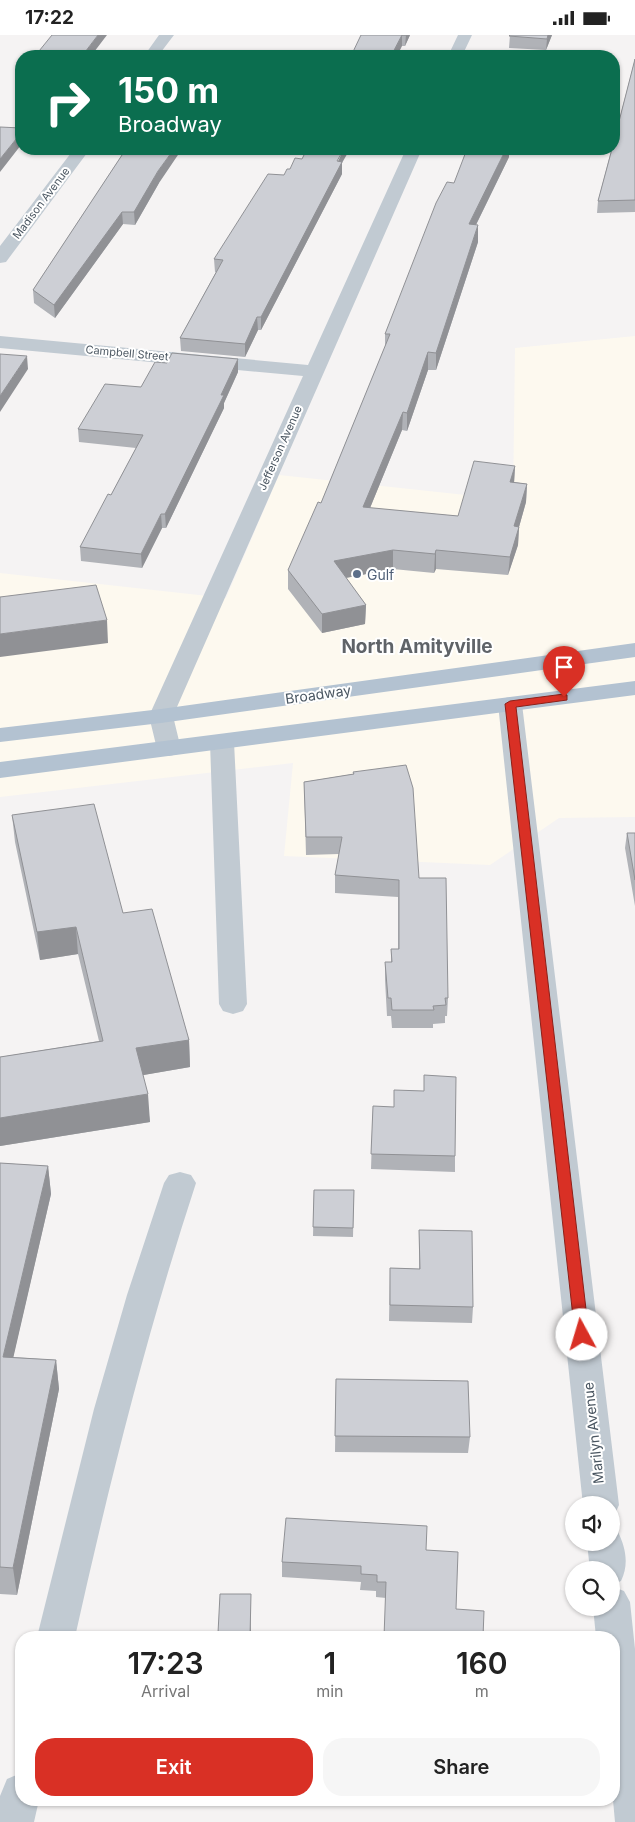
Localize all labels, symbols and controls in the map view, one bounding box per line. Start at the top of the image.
text: 17:22 [25,6,74,29]
text: 150 m [118,69,219,111]
icon: right [35,70,100,135]
text: Broadway [118,111,222,137]
street label: Madison Avenue [9,164,73,242]
street label: Campbell Street [85,342,169,364]
street label: Jefferson Avenue [255,403,305,493]
place label: Gulf [367,566,394,583]
marker: Gulf [351,568,363,580]
district label: North Amityville [341,635,493,658]
pin [543,646,585,697]
icon: arrive [550,653,578,681]
street label: Broadway [284,681,352,707]
position arrow [555,1308,607,1360]
street label: Marilyn Avenue [579,1381,607,1485]
map controls [565,1496,620,1616]
button: sound [565,1496,620,1551]
button: search [565,1561,620,1616]
text: 17:23 [127,1645,204,1681]
text: 1 [323,1645,336,1681]
text: 160 [456,1645,508,1681]
text: Arrival [141,1681,190,1701]
text: min [316,1681,343,1701]
text: m [475,1681,489,1701]
button: Exit [35,1738,313,1796]
button: Share [323,1738,600,1796]

